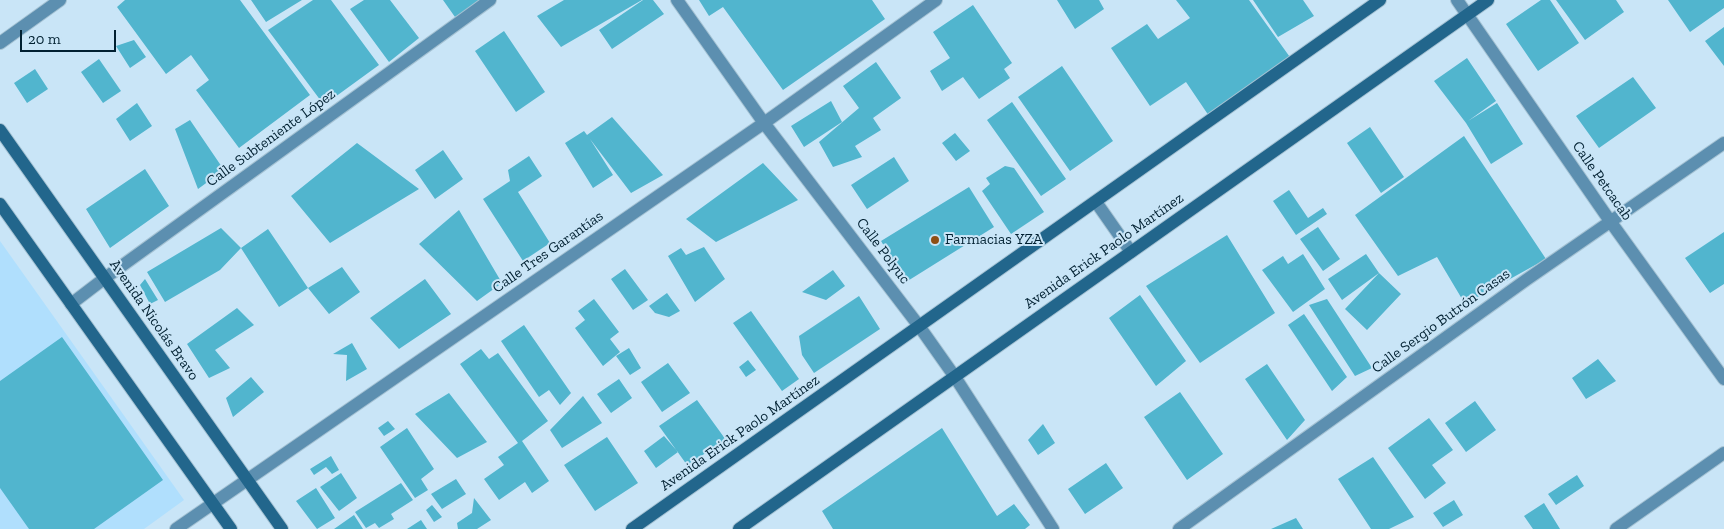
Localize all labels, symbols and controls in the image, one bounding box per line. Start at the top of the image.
scale bar [22,20,119,52]
text: 20 m [28,30,61,48]
street label: Calle Subteniente López [203,85,339,191]
street label: Calle Petcacab [1568,138,1636,224]
street label: Avenida Erick Paolo Martínez [1021,189,1187,313]
street label: Calle Tres Garantías [489,207,607,297]
street label: Calle Polyuc [852,214,914,288]
place label: Farmacias YZA [945,231,1043,249]
marker: Farmacias YZA [929,234,941,246]
street label: Avenida Nicolás Bravo [106,256,202,384]
street label: Calle Sergio Butrón Casas [1368,265,1514,377]
street label: Avenida Erick Paolo Martínez [657,371,823,495]

